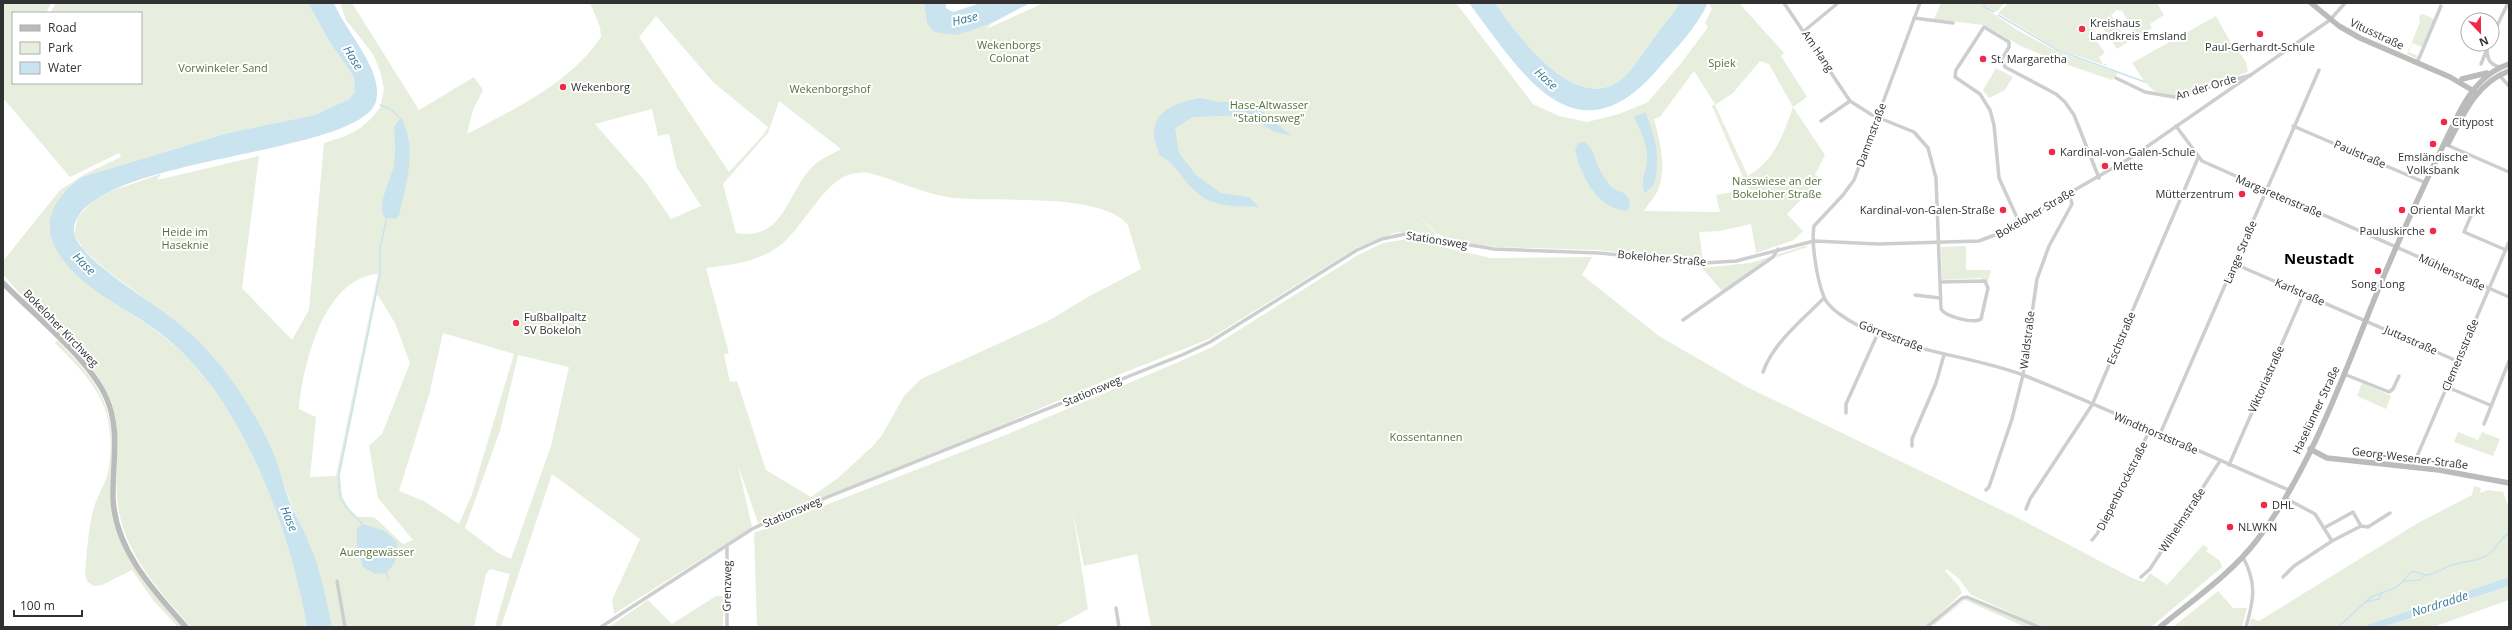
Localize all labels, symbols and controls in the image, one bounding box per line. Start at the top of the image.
water label: Hase [950,7,980,30]
legend [12,12,142,84]
north arrow [2460,12,2500,52]
street label: Vitusstraße [2348,14,2407,53]
place label: Kreishaus Landkreis Emsland [2090,15,2187,43]
text: Road [48,19,77,36]
marker: Kreishaus Landkreis Emsland [2077,24,2087,34]
street label: Am Hang [1799,27,1838,74]
marker: Paul-Gerhardt-Schule [2255,29,2265,39]
text: N [2477,33,2491,50]
park label: Wekenborgs Colonat [977,37,1041,65]
text: Park [48,39,74,56]
place label: Paul-Gerhardt-Schule [2205,39,2315,54]
water label: Hase [339,42,368,73]
place label: St. Margaretha [1991,51,2067,66]
marker: St. Margaretha [1978,54,1988,64]
park label: Spiek [1708,55,1736,70]
text: Water [48,59,82,76]
park label: Vorwinkeler Sand [178,60,268,75]
water label: Hase [1531,64,1562,94]
street label: An der Orde [2174,70,2238,103]
place label: Wekenborg [571,79,630,94]
park label: Wekenborgshof [789,81,872,96]
marker: Wekenborg [558,82,568,92]
park label: Hase-Altwasser "Stationsweg" [1230,97,1309,125]
street label: Dammstraße [1852,101,1889,169]
place label: Citypost [2452,114,2494,129]
marker: Citypost [2439,117,2449,127]
street label: Paulstraße [2332,136,2388,171]
marker: Emsländische Volksbank [2428,139,2438,149]
place label: Kardinal-von-Galen-Schule [2060,144,2196,159]
marker: Kardinal-von-Galen-Schule [2047,147,2057,157]
place label: Emsländische Volksbank [2398,149,2468,177]
place label: Mette [2113,158,2143,173]
marker: Mette [2100,161,2110,171]
street label: Margaretenstraße [2234,170,2325,221]
park label: Nasswiese an der Bokeloher Straße [1732,173,1822,201]
street label: Bokeloher Straße [1992,184,2077,241]
place label: Mütterzentrum [2155,186,2234,201]
marker: Mütterzentrum [2237,189,2247,199]
place label: Kardinal-von-Galen-Straße [1860,202,1995,217]
place label: Oriental Markt [2410,202,2485,217]
marker: Kardinal-von-Galen-Straße [1998,205,2008,215]
marker: Oriental Markt [2397,205,2407,215]
street label: Lange Straße [2220,218,2260,286]
place label: Pauluskirche [2360,223,2425,238]
park label: Heide im Haseknie [161,224,209,252]
marker: Pauluskirche [2428,226,2438,236]
street label: Stationsweg [1405,227,1469,252]
street label: Bokeloher Straße [1617,246,1707,269]
water label: Hase [69,248,100,279]
district label: Neustadt [2284,248,2354,268]
street label: Mühlenstraße [2416,250,2488,294]
marker: Song Long [2373,266,2383,276]
street label: Karlstraße [2273,274,2327,309]
place label: Song Long [2351,276,2405,291]
street label: Bokeloher Kirchweg [21,286,102,370]
place label: Fußballpaltz SV Bokeloh [524,309,586,337]
street label: Eschstraße [2103,309,2138,367]
street label: Waldstraße [2015,310,2038,370]
street label: Görresstraße [1857,316,1926,355]
street label: Clemensstraße [2438,316,2481,393]
marker: Fußballpaltz SV Bokeloh [511,318,521,328]
street label: Juttastraße [2381,321,2440,358]
street label: Viktoriastraße [2244,343,2287,415]
street label: Haselünner Straße [2289,363,2343,456]
street label: Stationsweg [1060,372,1123,410]
street label: Windthorststraße [2112,408,2201,457]
park label: Kossentannen [1389,429,1463,444]
street label: Diepenbrockstraße [2093,439,2151,533]
street label: Georg-Wesener-Straße [2351,443,2469,472]
street label: Wilhelmstraße [2155,484,2208,555]
street label: Stationsweg [760,493,823,531]
place label: DHL [2272,497,2294,512]
marker: DHL [2259,500,2269,510]
water label: Hase [277,503,302,534]
place label: NLWKN [2238,519,2277,534]
marker: NLWKN [2225,522,2235,532]
park label: Auengewässer [340,544,415,559]
street label: Grenzweg [719,560,734,612]
water label: Nordradde [2410,586,2470,621]
scale bar [14,592,82,618]
text: 100 m [20,597,55,614]

